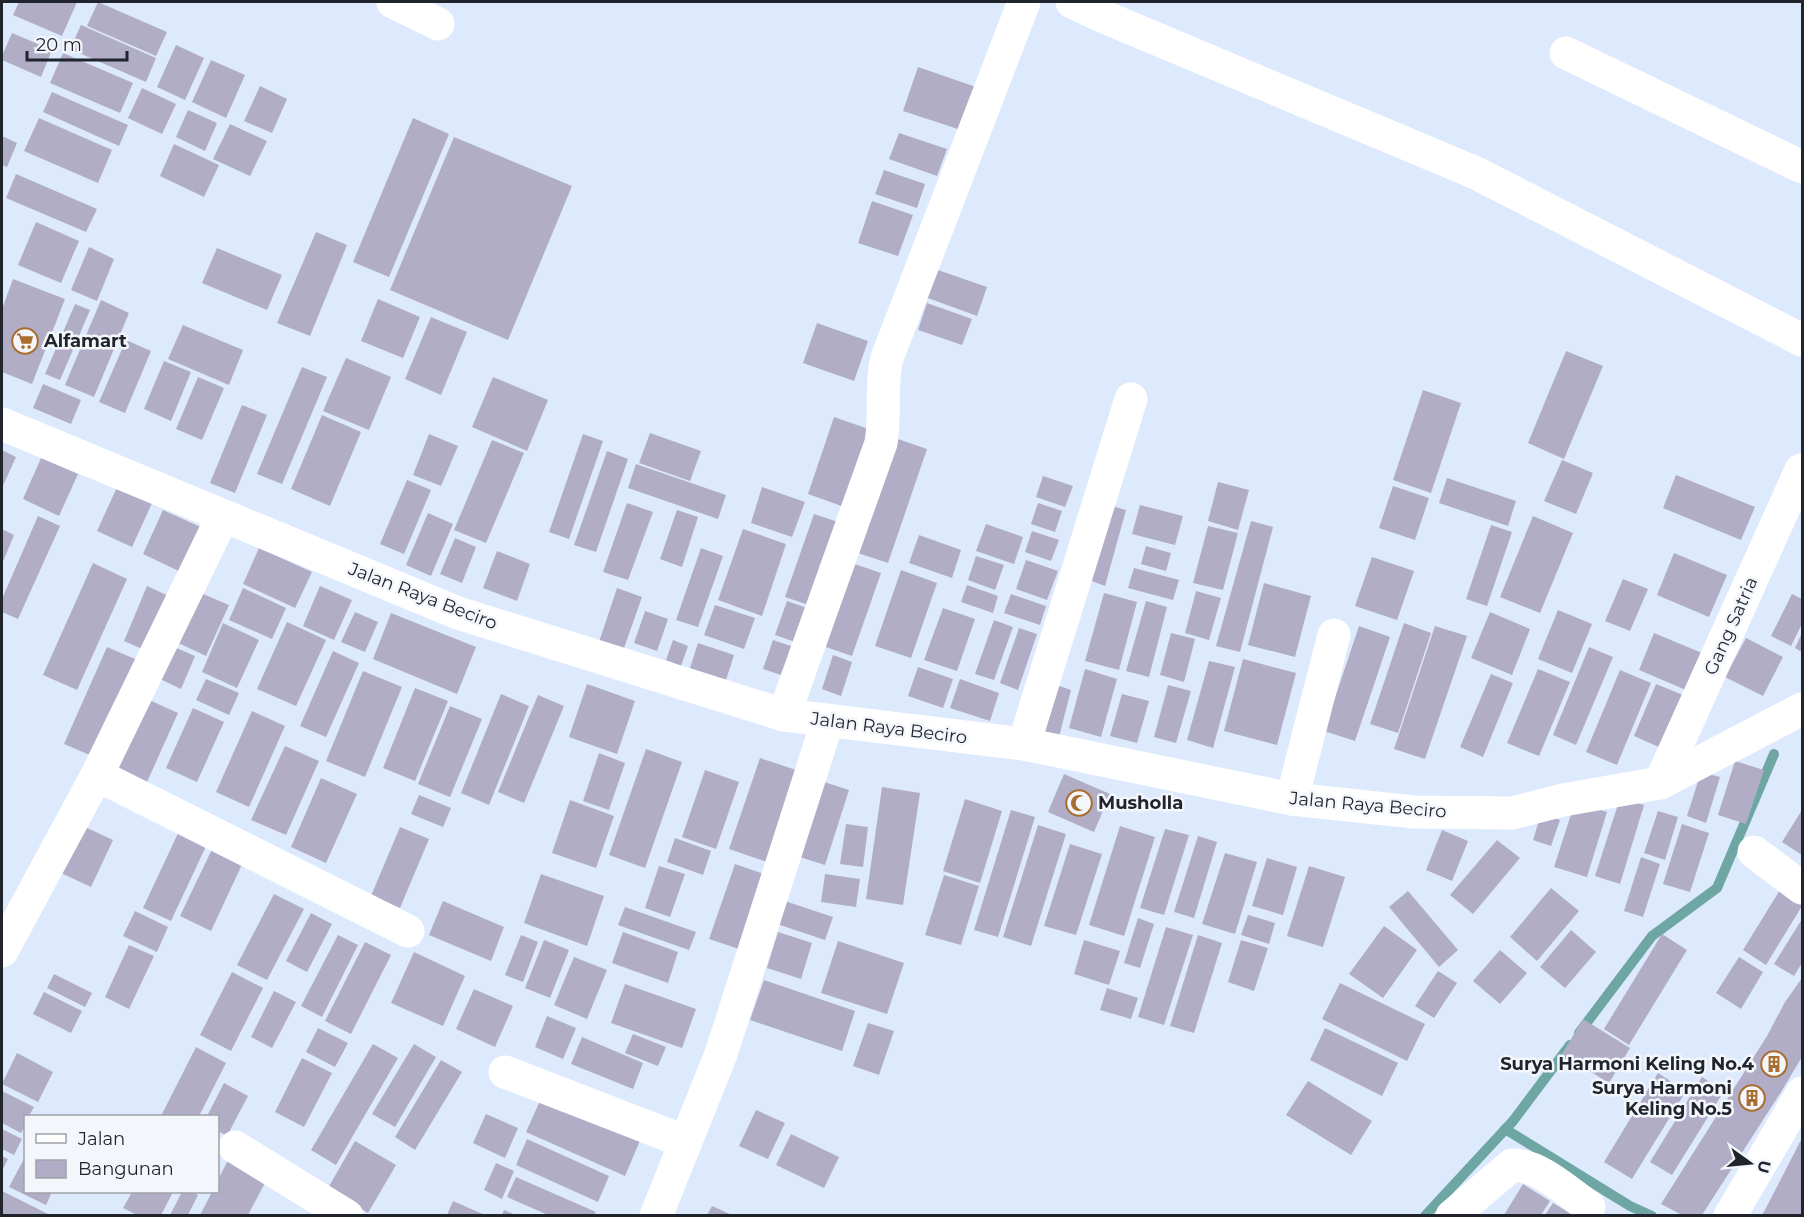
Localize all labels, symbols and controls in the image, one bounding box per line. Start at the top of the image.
scale bar [27,24,128,62]
text: 20 m [36,34,82,56]
supermarket icon: Alfamart [10,326,40,356]
place label: Alfamart [43,330,127,352]
street label: Jalan Raya Beciro [345,557,500,634]
street label: Gang Satria [1700,573,1762,679]
street label: Jalan Raya Beciro [809,707,968,749]
street label: Jalan Raya Beciro [1288,787,1447,823]
mosque icon: Musholla [1064,788,1094,818]
place label: Musholla [1098,792,1183,814]
building icon: Surya Harmoni Keling No.4 [1759,1049,1789,1079]
place label: Surya Harmoni Keling No.4 [1500,1053,1755,1075]
place label: Surya Harmoni Keling No.5 [1592,1077,1732,1120]
building icon: Surya Harmoni Keling No.5 [1737,1083,1767,1113]
legend [24,1115,219,1193]
text: Jalan [77,1128,125,1150]
north arrow [1720,1133,1780,1193]
text: Bangunan [78,1158,174,1180]
text: U [1753,1158,1775,1175]

